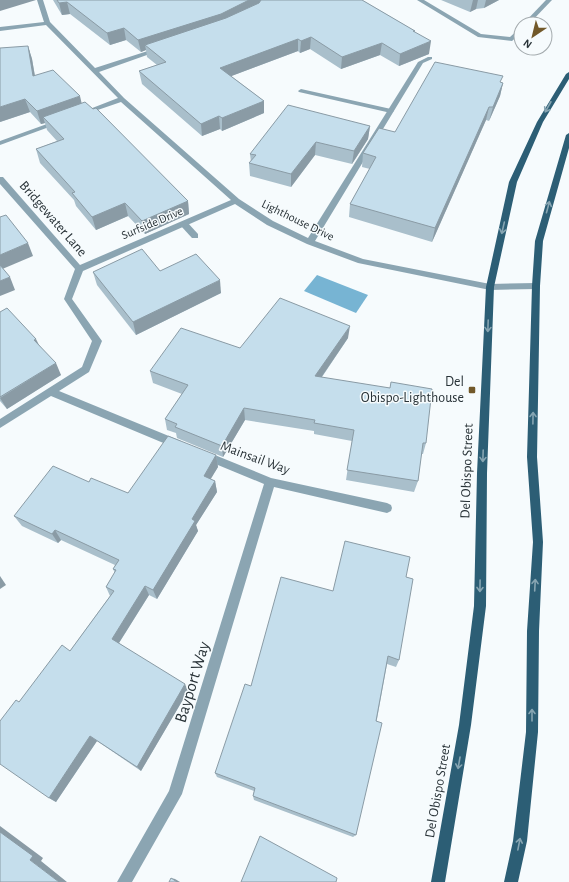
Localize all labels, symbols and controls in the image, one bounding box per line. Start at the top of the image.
north arrow [513,16,553,56]
text: N [521,37,534,50]
one-way arrow [544,101,552,113]
street label: Bridgewater Lane [17,179,89,259]
street label: Lighthouse Drive [260,197,336,243]
one-way arrow [545,200,552,213]
street label: Surfside Drive [120,205,184,241]
one-way arrow [498,221,506,234]
one-way arrow [484,319,492,332]
place label: Del Obispo-Lighthouse [361,375,464,405]
marker: Del Obispo-Lighthouse [467,385,477,395]
one-way arrow [529,412,537,425]
street label: Del Obispo Street [458,423,476,519]
street label: Mainsail Way [218,439,292,477]
one-way arrow [479,449,486,462]
one-way arrow [476,579,484,592]
one-way arrow [532,579,539,592]
street label: Bayport Way [172,639,214,725]
one-way arrow [528,709,536,722]
street label: Del Obispo Street [423,742,453,839]
one-way arrow [454,756,462,769]
one-way arrow [515,838,523,851]

